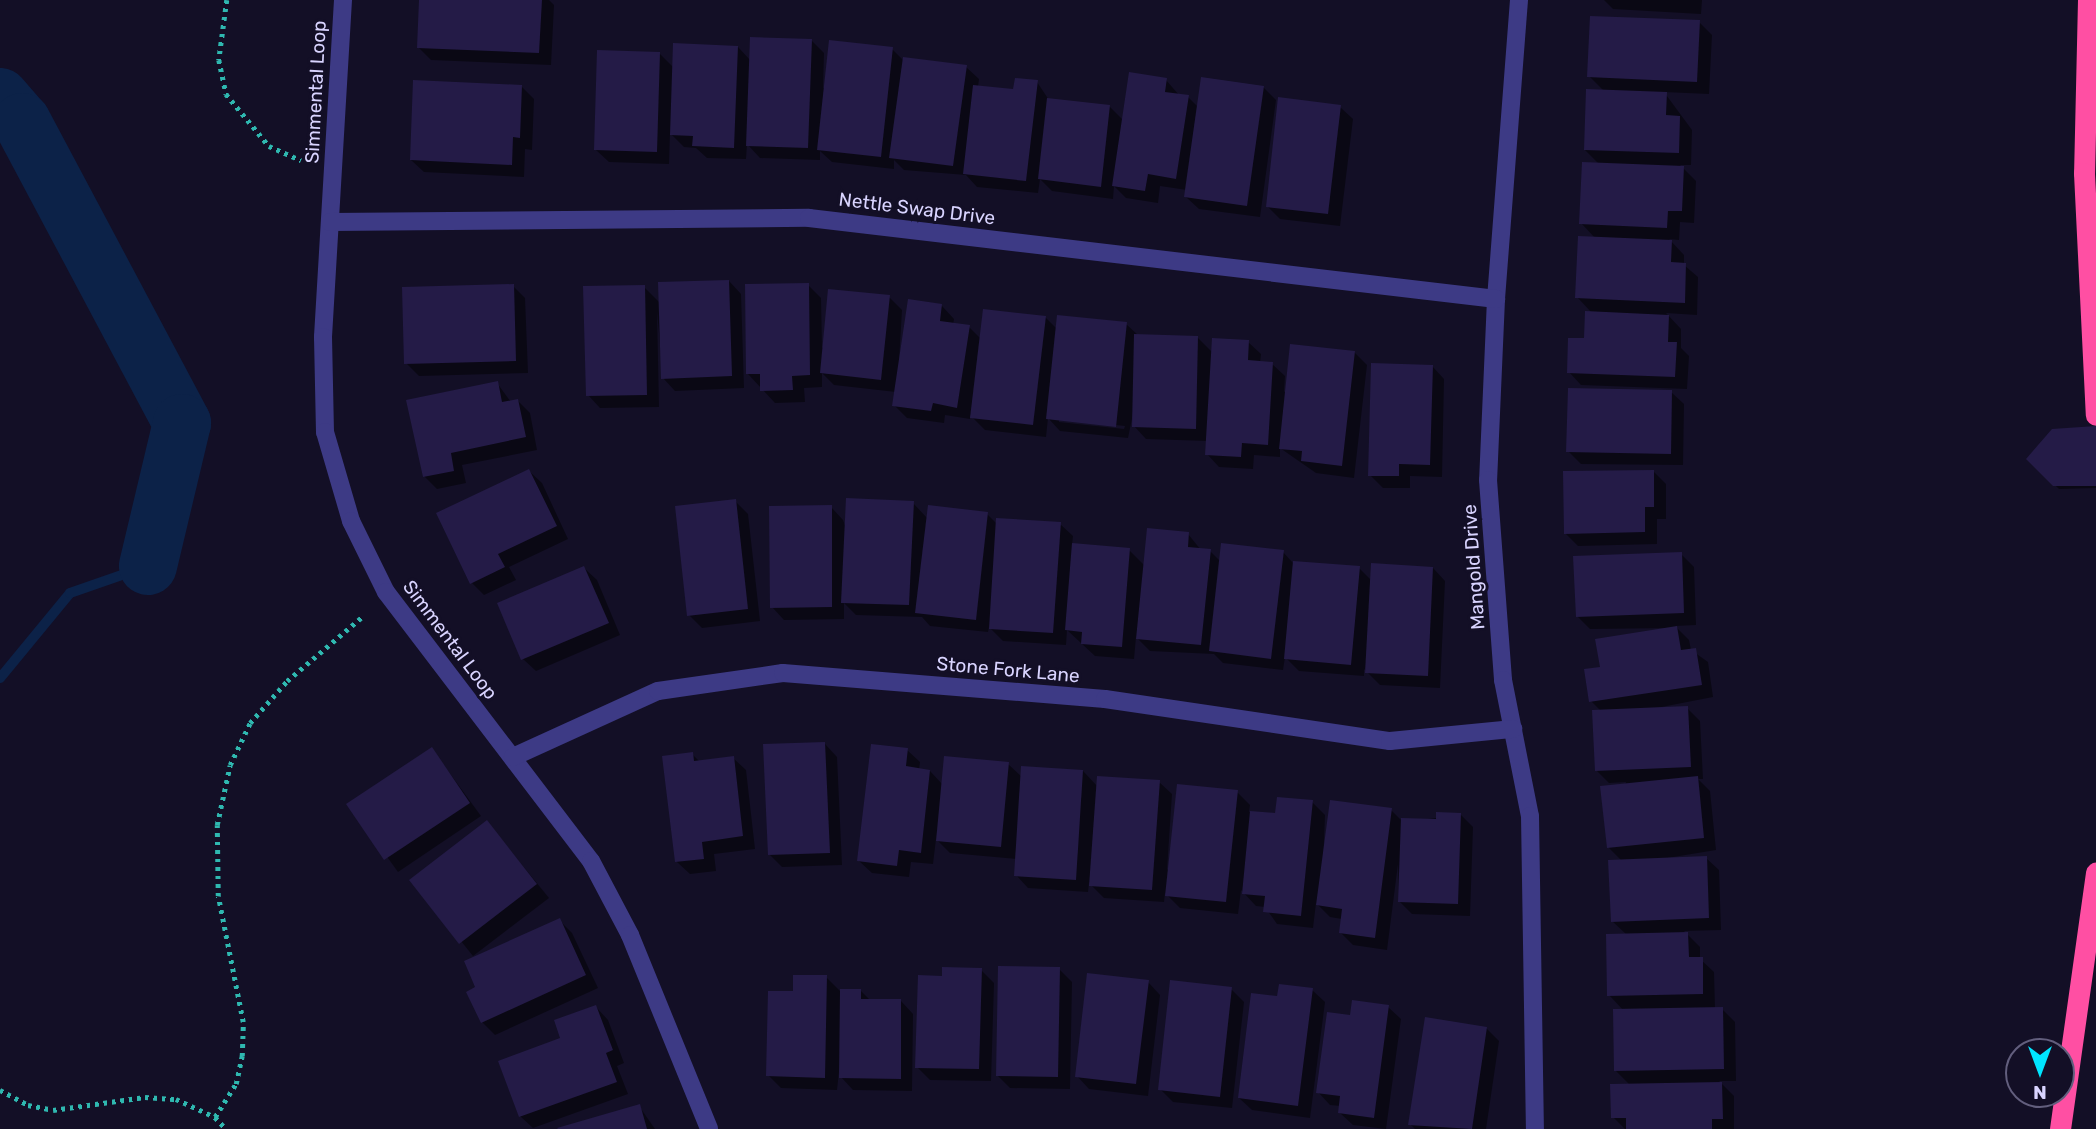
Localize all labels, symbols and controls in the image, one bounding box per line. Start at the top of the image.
street label: Simmental Loop [301,20,331,164]
street label: Nettle Swap Drive [837,188,997,230]
street label: Mangold Drive [1458,504,1490,630]
street label: Simmental Loop [398,576,502,704]
street label: Stone Fork Lane [935,652,1081,688]
north arrow [2005,1038,2075,1108]
text: N [2033,1081,2047,1104]

